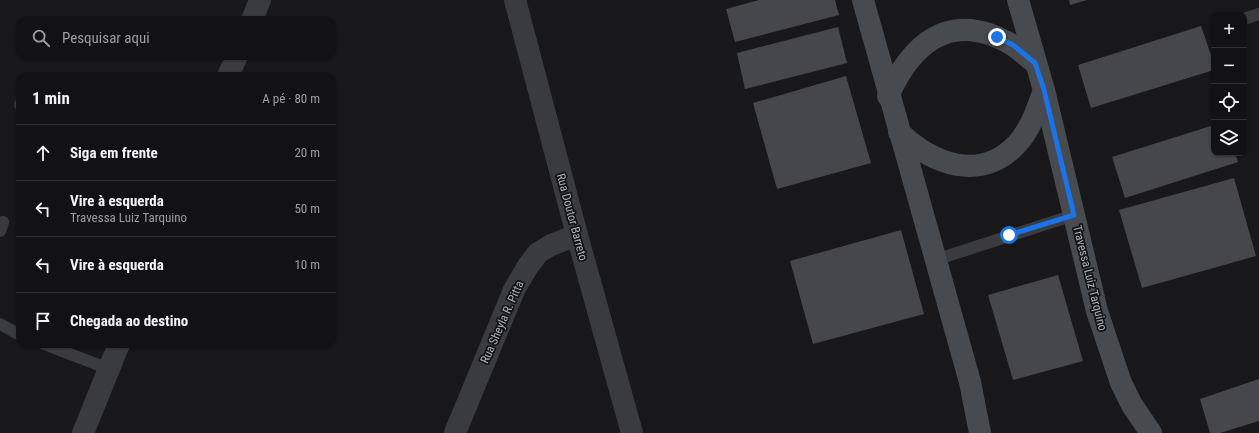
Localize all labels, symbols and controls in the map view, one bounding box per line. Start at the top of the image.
map controls [1211,12,1247,156]
button: + [1211,12,1247,48]
search box [16,16,336,60]
icon: search [30,27,52,49]
route end [988,28,1006,46]
text: Pesquisar aqui [62,29,150,47]
button: − [1211,48,1247,84]
button: locate [1211,84,1247,120]
text: 1 min [32,88,70,108]
text: A pé · 80 m [262,91,320,106]
button: layers [1211,120,1247,156]
icon: ahead [32,142,54,164]
text: Siga em frente [70,144,158,162]
text: 20 m [294,145,320,160]
street label: Rua Doutor Barreto [554,172,590,262]
text: Vire à esquerda [70,192,164,210]
icon: left [32,198,54,220]
text: 50 m [294,201,320,216]
text: Travessa Luiz Tarquino [70,210,187,225]
street label: Travessa Luiz Tarquino [1070,224,1110,332]
route start [1000,226,1018,244]
icon: left [32,254,54,276]
text: Vire à esquerda [70,256,164,274]
text: 10 m [294,257,320,272]
street label: Rua Sheyla R. Pitta [477,278,527,366]
icon: arrive [32,310,54,332]
text: Chegada ao destino [70,312,188,330]

